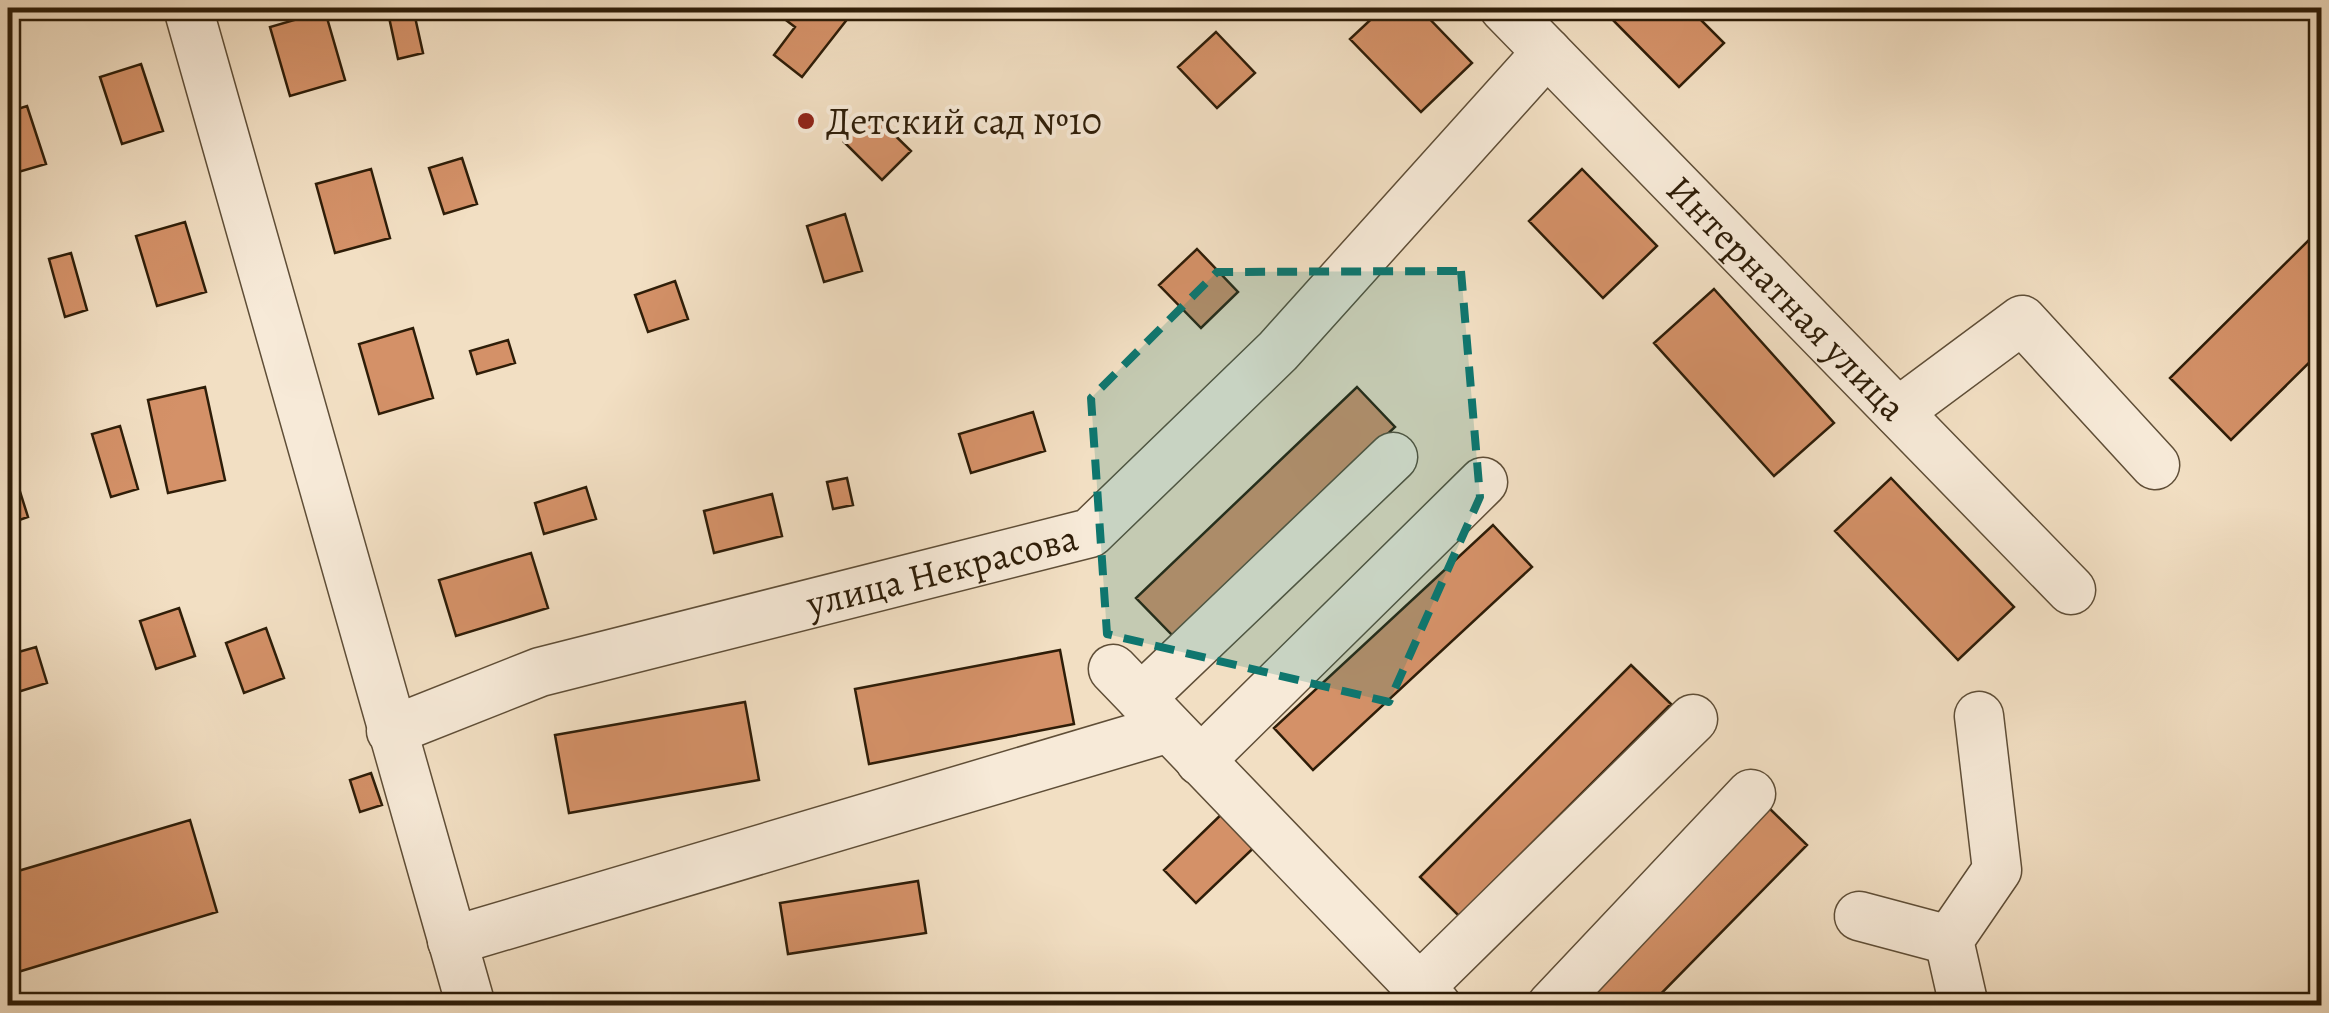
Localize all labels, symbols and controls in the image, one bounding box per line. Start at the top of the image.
place label: Детский сад №10 [826,95,1102,147]
marker: Детский сад №10 [795,110,817,132]
street label: Интернатная улица [1655,164,1919,433]
street label: улица Некрасова [800,511,1084,630]

